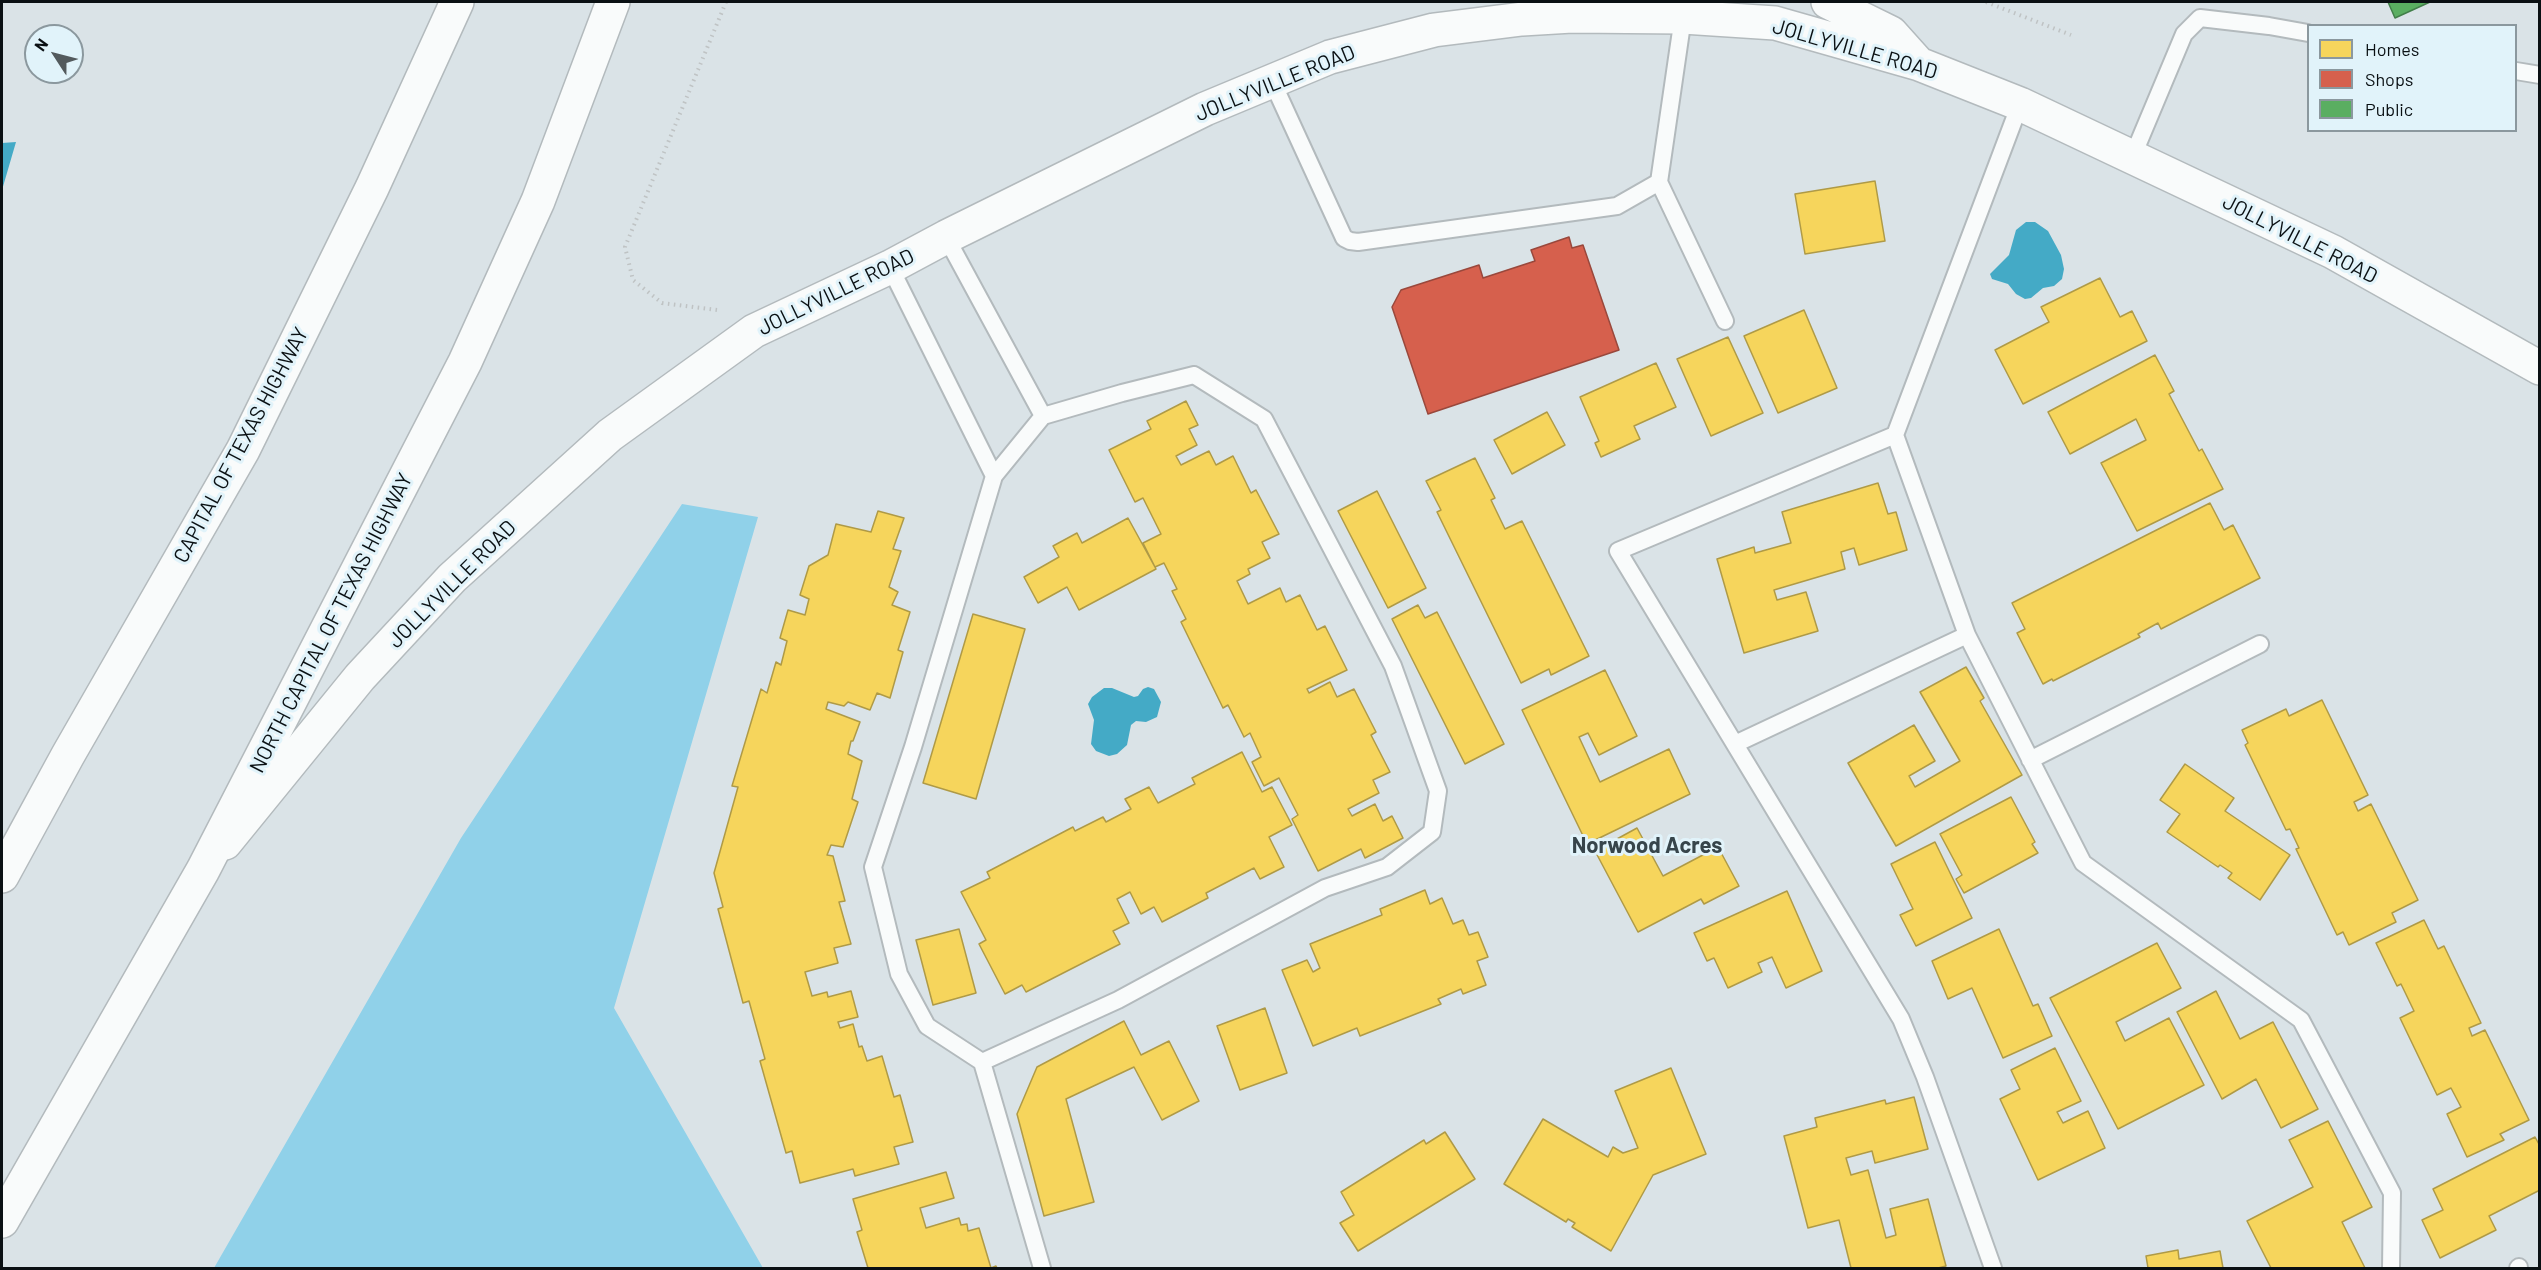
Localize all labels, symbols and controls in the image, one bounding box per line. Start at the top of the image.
street label: JOLLYVILLE ROAD [1770,13,1940,85]
north arrow [24,24,84,84]
legend [2307,24,2517,132]
text: N [30,34,51,54]
text: Homes [2365,38,2419,60]
street label: JOLLYVILLE ROAD [1191,39,1359,127]
text: Shops [2365,68,2414,90]
text: Public [2365,98,2413,120]
street label: JOLLYVILLE ROAD [2218,189,2382,289]
street label: JOLLYVILLE ROAD [754,243,918,341]
street label: CAPITAL OF TEXAS HIGHWAY [168,323,314,567]
street label: NORTH CAPITAL OF TEXAS HIGHWAY [244,469,418,777]
street label: JOLLYVILLE ROAD [383,515,521,653]
district label: Norwood Acres [1572,833,1722,859]

